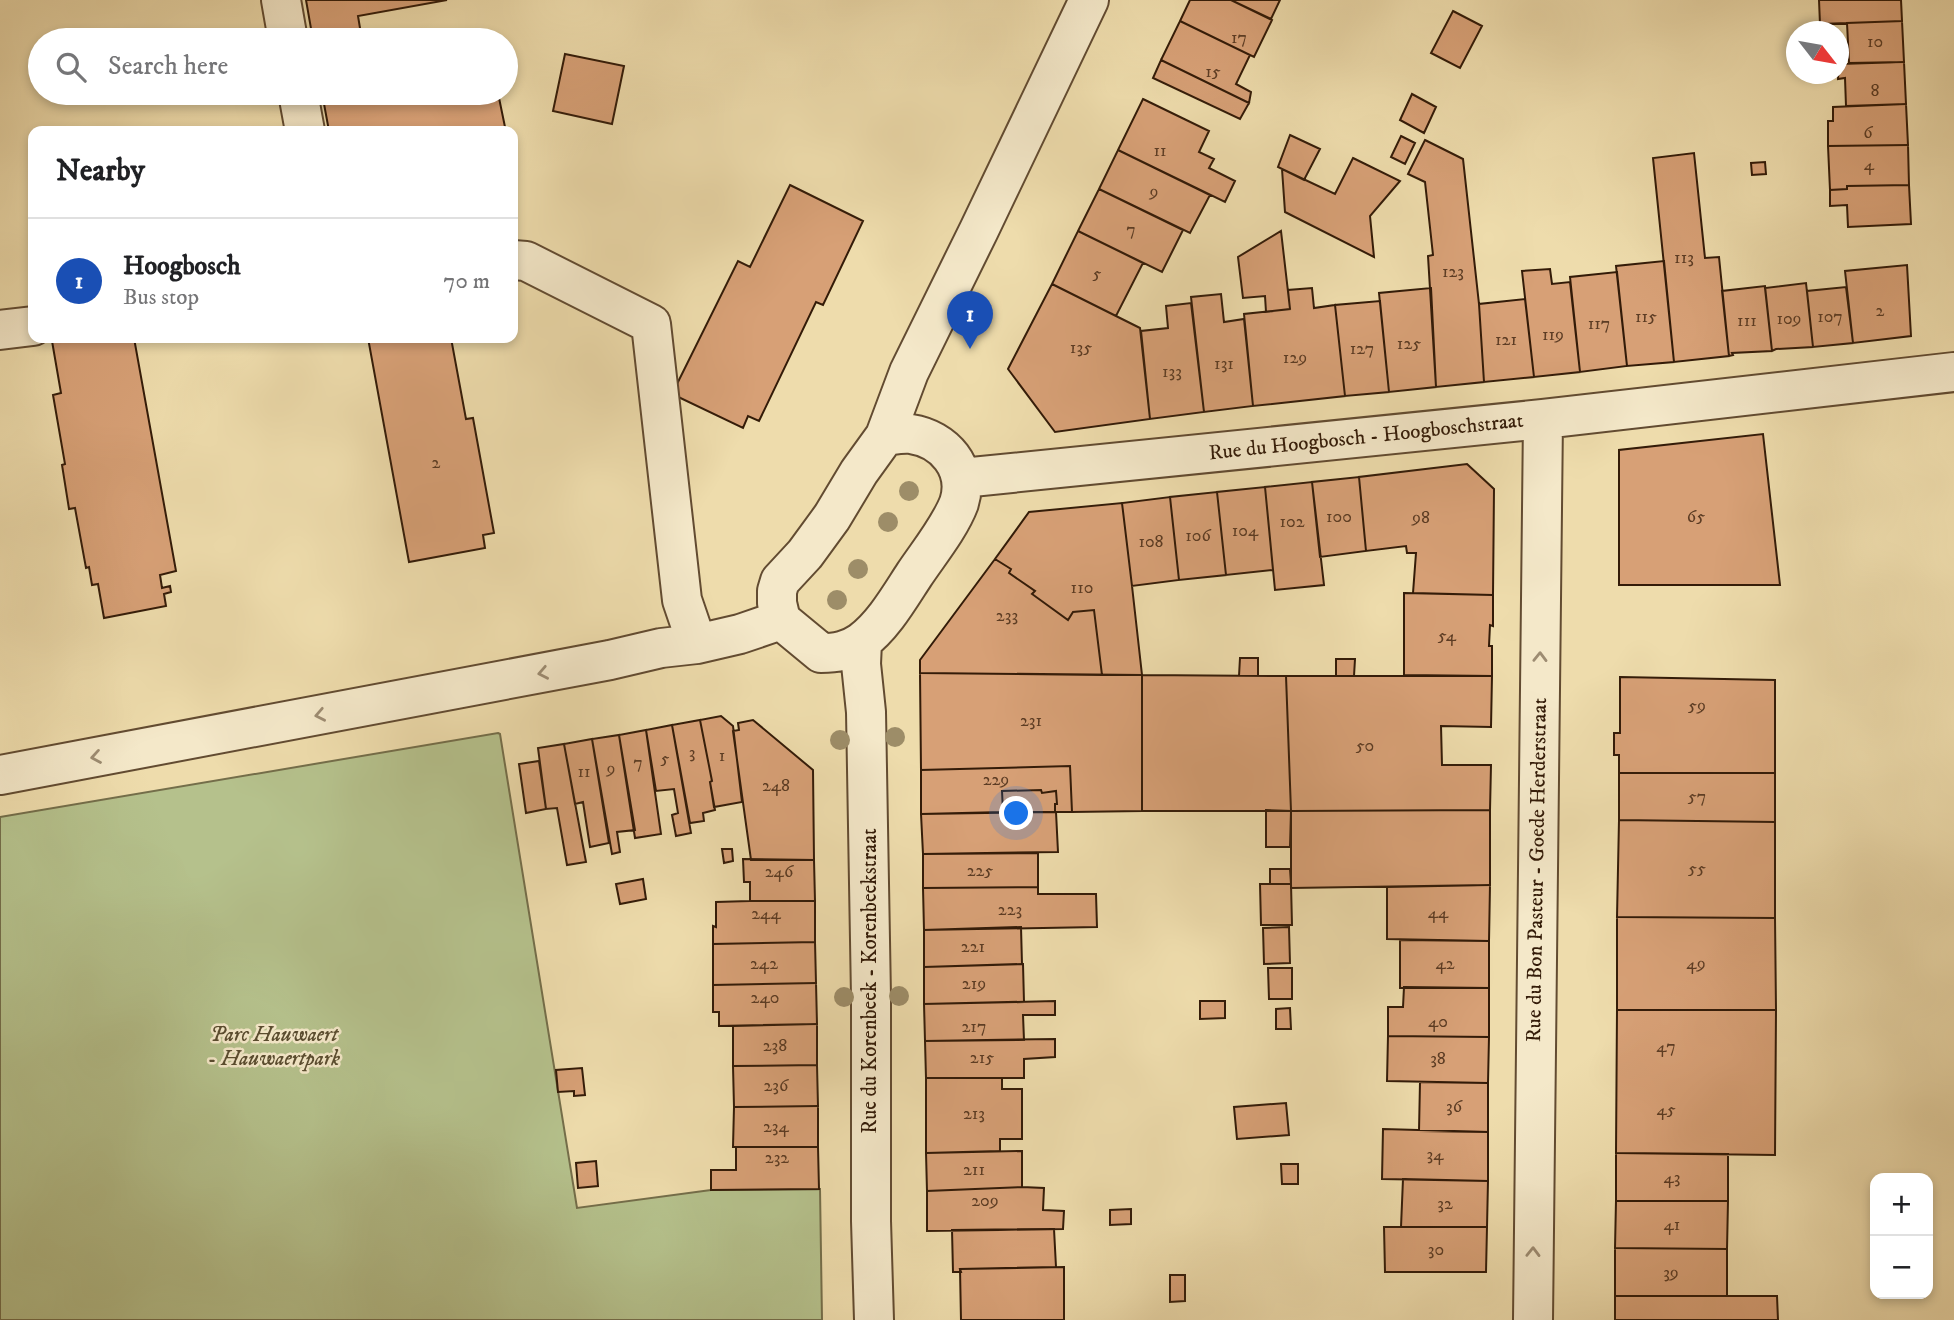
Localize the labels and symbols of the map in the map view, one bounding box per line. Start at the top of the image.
north arrow [1786,21,1849,84]
house number: 17 [1231,27,1247,49]
house number: 10 [1867,31,1883,53]
house number: 15 [1205,61,1221,83]
house number: 8 [1870,80,1880,102]
house number: 6 [1863,122,1873,144]
house number: 11 [1153,140,1167,162]
house number: 4 [1864,154,1875,176]
house number: 9 [1149,181,1158,203]
house number: 7 [1126,219,1136,241]
house number: 113 [1674,247,1694,269]
house number: 123 [1442,261,1464,283]
house number: 5 [1093,263,1102,285]
pin: 1 [947,291,993,349]
house number: 2 [1876,300,1885,322]
house number: 115 [1635,306,1657,328]
house number: 107 [1817,306,1843,328]
house number: 109 [1776,308,1802,330]
house number: 111 [1737,310,1757,332]
house number: 117 [1588,313,1610,335]
house number: 119 [1542,324,1564,346]
house number: 121 [1495,329,1517,351]
house number: 125 [1397,333,1421,355]
house number: 135 [1070,337,1092,359]
house number: 127 [1350,338,1374,360]
house number: 129 [1283,347,1307,369]
house number: 131 [1214,353,1234,375]
house number: 133 [1162,361,1182,383]
street label: Rue du Hoogbosch - Hoogboschstraat [1207,408,1525,466]
house number: 2 [432,452,441,474]
house number: 100 [1326,506,1352,528]
house number: 65 [1687,506,1705,528]
house number: 98 [1411,507,1430,529]
house number: 102 [1279,511,1305,533]
house number: 104 [1232,520,1259,542]
house number: 106 [1185,525,1211,547]
house number: 108 [1138,531,1164,553]
house number: 110 [1071,577,1093,599]
house number: 233 [996,605,1018,627]
house number: 54 [1438,625,1457,647]
one-way arrow [1532,651,1547,662]
one-way arrow [537,664,549,679]
house number: 59 [1688,695,1706,717]
street label: Rue du Bon Pasteur - Goede Herderstraat [1521,697,1553,1042]
one-way arrow [314,707,326,722]
house number: 231 [1020,710,1042,732]
house number: 50 [1356,735,1374,757]
house number: 3 [689,742,695,764]
house number: 1 [719,745,725,767]
house number: 5 [661,748,670,770]
one-way arrow [90,749,102,764]
house number: 7 [633,752,643,774]
house number: 9 [606,758,615,780]
house number: 11 [577,761,591,783]
house number: 229 [983,769,1009,791]
house number: 248 [762,775,790,797]
house number: 57 [1688,786,1706,808]
your location [999,796,1033,830]
street label: Rue du Korenbeek - Korenbeekstraat [857,828,883,1134]
house number: 55 [1688,858,1706,880]
house number: 225 [967,860,993,882]
house number: 246 [765,861,794,883]
house number: 223 [998,899,1022,921]
house number: 44 [1428,902,1449,924]
house number: 244 [751,903,781,925]
house number: 221 [961,936,985,958]
house number: 242 [750,953,778,975]
house number: 42 [1435,953,1455,975]
house number: 49 [1686,953,1706,975]
house number: 219 [962,973,986,995]
house number: 240 [751,987,779,1009]
house number: 40 [1428,1011,1448,1033]
house number: 217 [962,1016,986,1038]
park label: Parc Hauwaert - Hauwaertpark [208,1022,340,1072]
house number: 238 [763,1035,787,1057]
house number: 47 [1656,1036,1676,1058]
house number: 215 [970,1047,994,1069]
house number: 38 [1430,1048,1446,1070]
house number: 236 [764,1075,789,1097]
house number: 36 [1446,1096,1463,1118]
house number: 45 [1656,1099,1676,1121]
house number: 213 [963,1103,985,1125]
house number: 234 [763,1116,790,1138]
house number: 34 [1426,1144,1444,1166]
house number: 232 [765,1147,789,1169]
house number: 211 [963,1159,985,1181]
house number: 43 [1663,1167,1681,1189]
house number: 209 [971,1190,999,1212]
house number: 32 [1437,1193,1453,1215]
house number: 41 [1664,1214,1680,1236]
house number: 30 [1428,1239,1444,1261]
one-way arrow [1525,1246,1541,1257]
house number: 39 [1663,1262,1679,1284]

